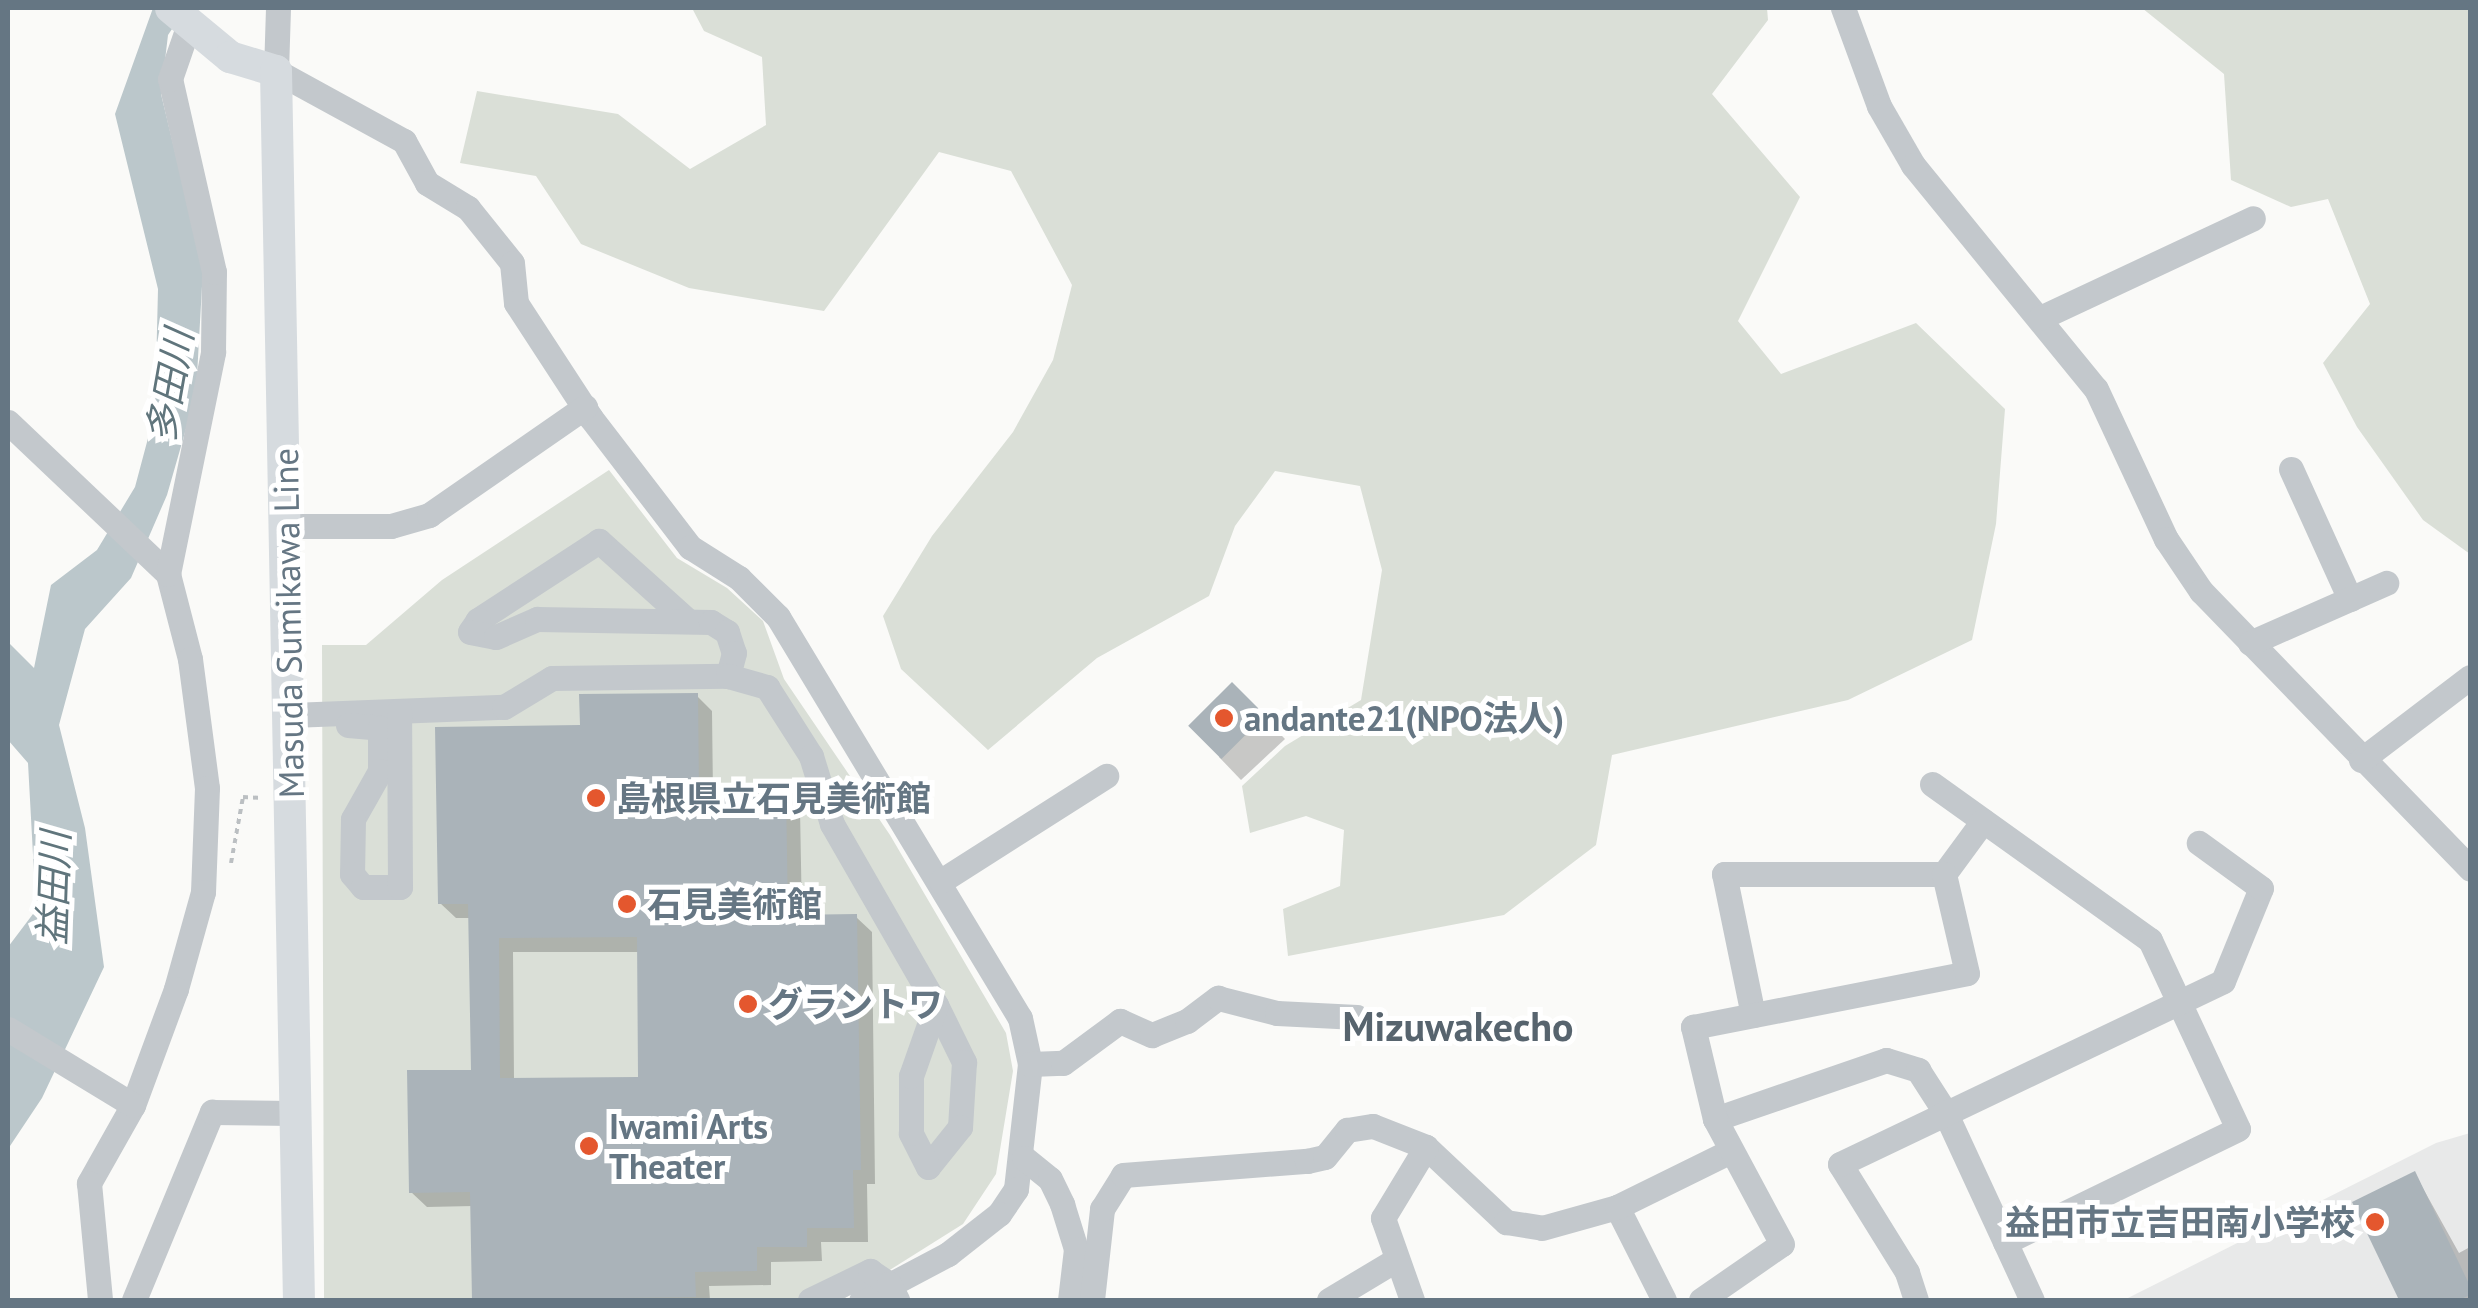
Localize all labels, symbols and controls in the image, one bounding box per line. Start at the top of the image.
water label: 多田川 [137,326,201,446]
street label: Masuda Sumikawa Line [264,447,312,799]
place label: andante21(NPO法人) [1244,697,1564,739]
marker: andante21(NPO法人) [1213,707,1235,729]
place label: 島根県立石見美術館 [616,777,931,819]
marker: 島根県立石見美術館 [585,787,607,809]
water label: 益田川 [28,830,78,946]
place label: 石見美術館 [647,883,822,925]
marker: 石見美術館 [616,893,638,915]
place label: グラントワ [768,983,943,1025]
marker: グラントワ [737,993,759,1015]
district label: Mizuwakecho [1342,1002,1574,1050]
place label: Iwami Arts Theater [609,1105,770,1187]
marker: Iwami Arts Theater [578,1135,600,1157]
place label: 益田市立吉田南小学校 [2005,1201,2355,1243]
marker: 益田市立吉田南小学校 [2364,1211,2386,1233]

